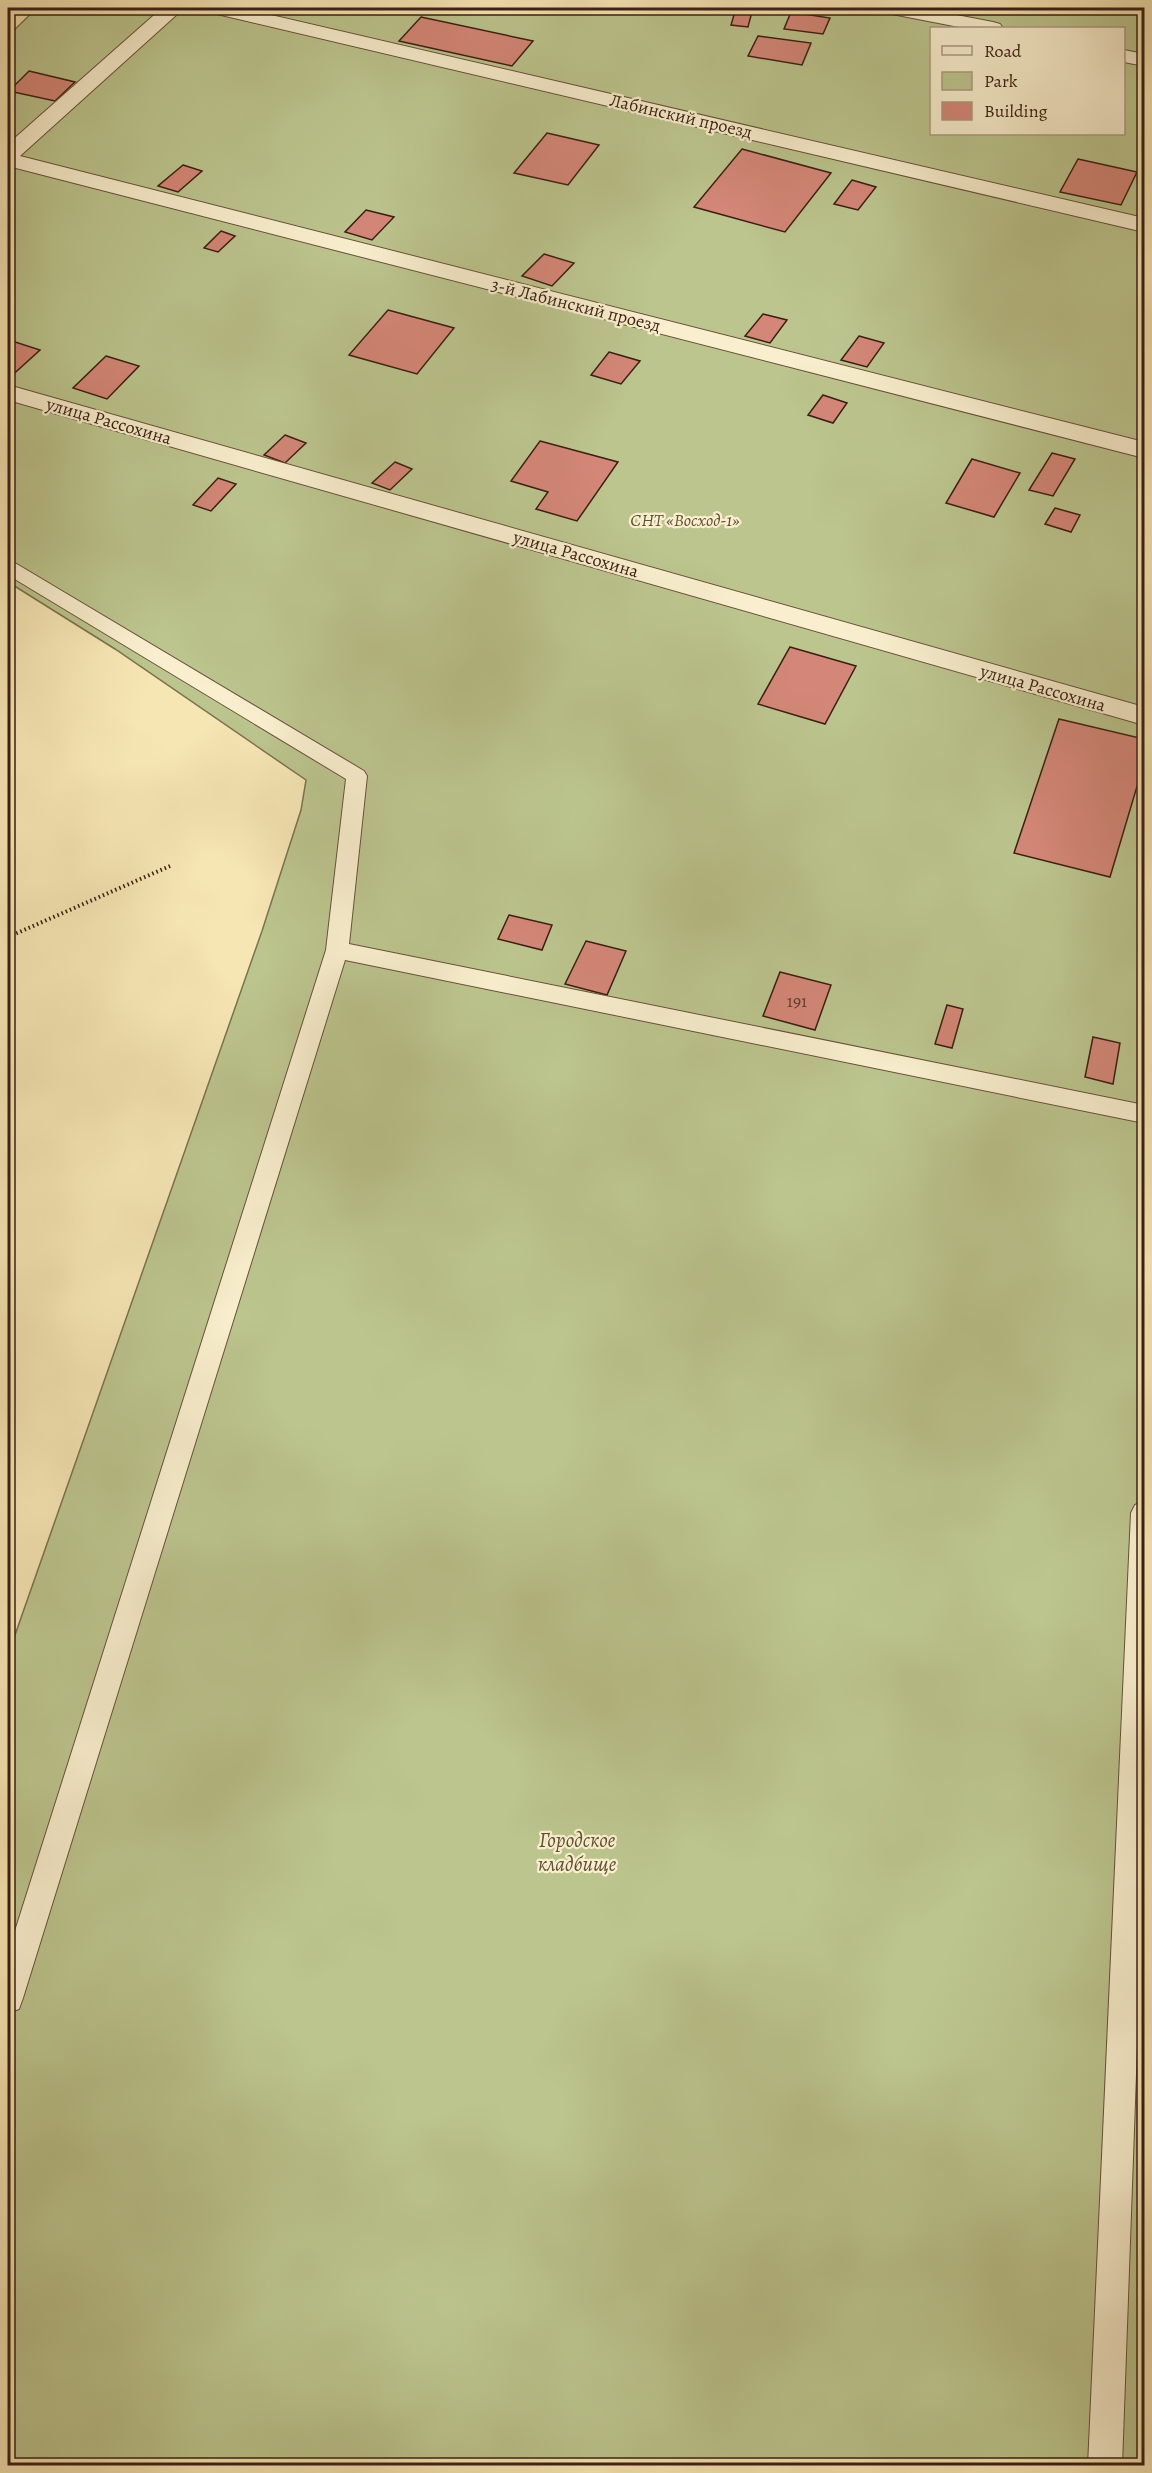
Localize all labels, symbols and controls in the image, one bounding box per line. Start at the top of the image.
legend [930,27,1125,135]
text: Road [984,39,1022,63]
text: Park [984,69,1018,93]
street label: Лабинский проезд [607,88,755,144]
text: Building [984,99,1048,123]
street label: 3-й Лабинский проезд [489,272,663,338]
street label: улица Рассохина [43,391,175,451]
park label: СНТ «Восход-1» [630,508,740,532]
street label: улица Рассохина [510,524,642,584]
street label: улица Рассохина [977,658,1109,718]
house number: 191 [787,989,807,1013]
park label: Городское кладбище [538,1826,617,1878]

